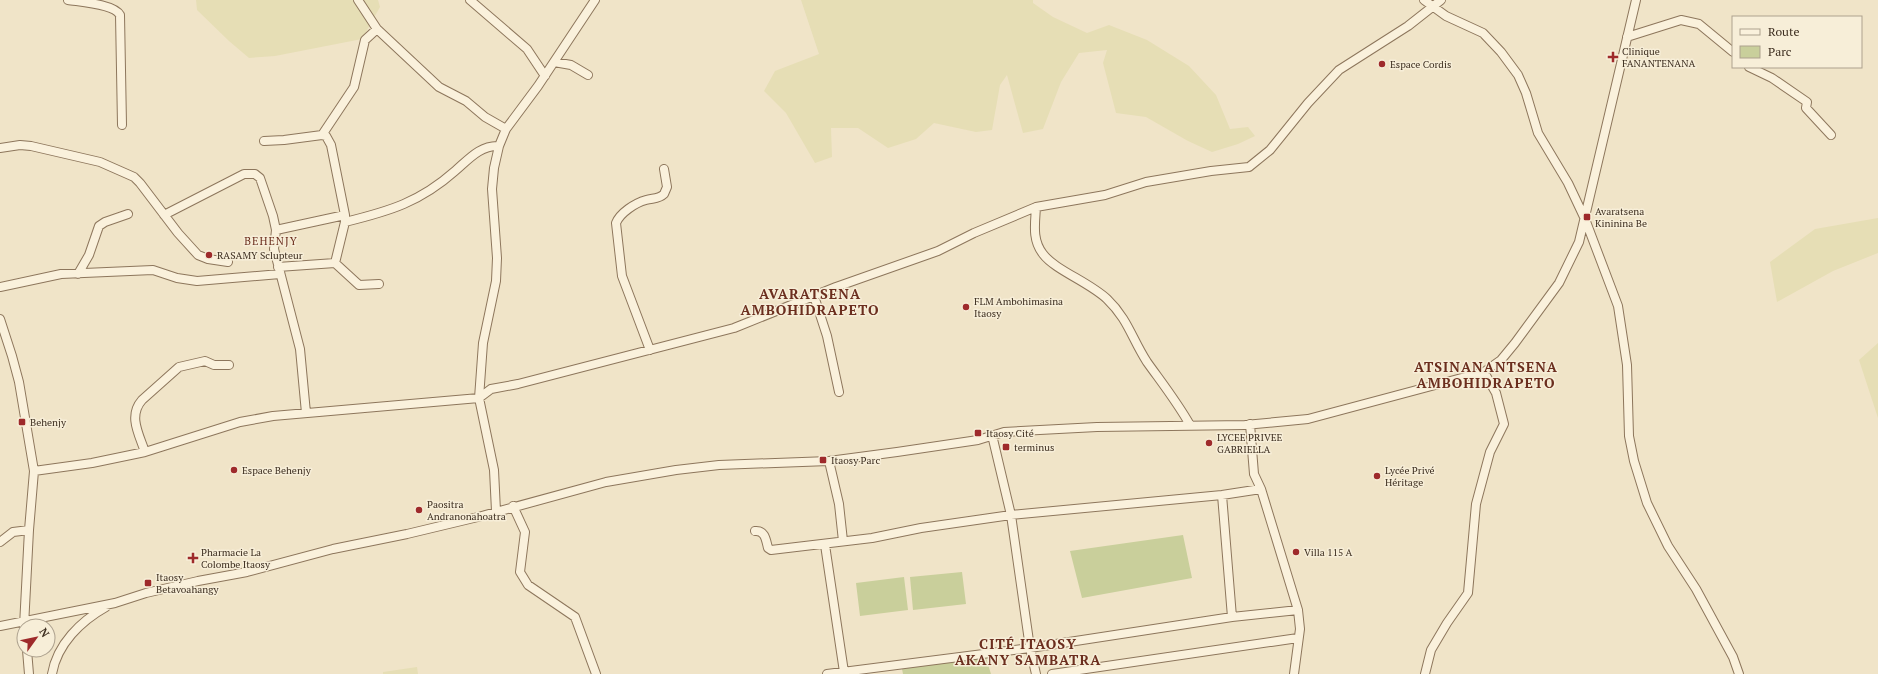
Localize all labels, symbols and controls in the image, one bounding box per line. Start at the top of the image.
legend [1732,16,1862,68]
text: Route [1768,24,1799,39]
text: Parc [1768,44,1792,59]
place label: Clinique FANANTENANA [1622,45,1695,70]
marker: Clinique FANANTENANA [1607,51,1619,63]
place label: Espace Cordis [1390,58,1451,71]
marker: Espace Cordis [1377,59,1387,69]
place label: Avaratsena Kininina Be [1595,205,1647,230]
marker: Avaratsena Kininina Be [1582,212,1592,222]
district label: BEHENJY [244,234,298,248]
place label: RASAMY Sclupteur [217,249,303,262]
marker: RASAMY Sclupteur [204,250,214,260]
district label: AVARATSENA AMBOHIDRAPETO [740,284,880,319]
place label: FLM Ambohimasina Itaosy [974,295,1063,320]
marker: FLM Ambohimasina Itaosy [961,302,971,312]
district label: ATSINANANTSENA AMBOHIDRAPETO [1414,357,1558,392]
place label: Behenjy [30,416,67,429]
marker: Behenjy [17,417,27,427]
place label: Itaosy Cité [986,427,1034,440]
marker: Itaosy Cité [973,428,983,438]
place label: LYCEE PRIVEE GABRIELLA [1217,431,1283,456]
marker: LYCEE PRIVEE GABRIELLA [1204,438,1214,448]
place label: terminus [1014,441,1054,454]
marker: terminus [1001,442,1011,452]
place label: Itaosy Parc [831,454,880,467]
marker: Itaosy Parc [818,455,828,465]
place label: Espace Behenjy [242,464,312,477]
place label: Lycée Privé Héritage [1385,464,1435,489]
marker: Espace Behenjy [229,465,239,475]
marker: Lycée Privé Héritage [1372,471,1382,481]
place label: Paositra Andranonahoatra [427,498,506,523]
marker: Paositra Andranonahoatra [414,505,424,515]
place label: Pharmacie La Colombe Itaosy [201,546,271,571]
place label: Villa 115 A [1304,546,1353,559]
marker: Villa 115 A [1291,547,1301,557]
marker: Pharmacie La Colombe Itaosy [188,553,198,563]
place label: Itaosy Betavoahangy [156,571,220,596]
marker: Itaosy Betavoahangy [143,578,153,588]
north arrow [16,618,56,658]
text: N [36,625,53,640]
district label: CITÉ ITAOSY AKANY SAMBATRA [955,634,1101,669]

